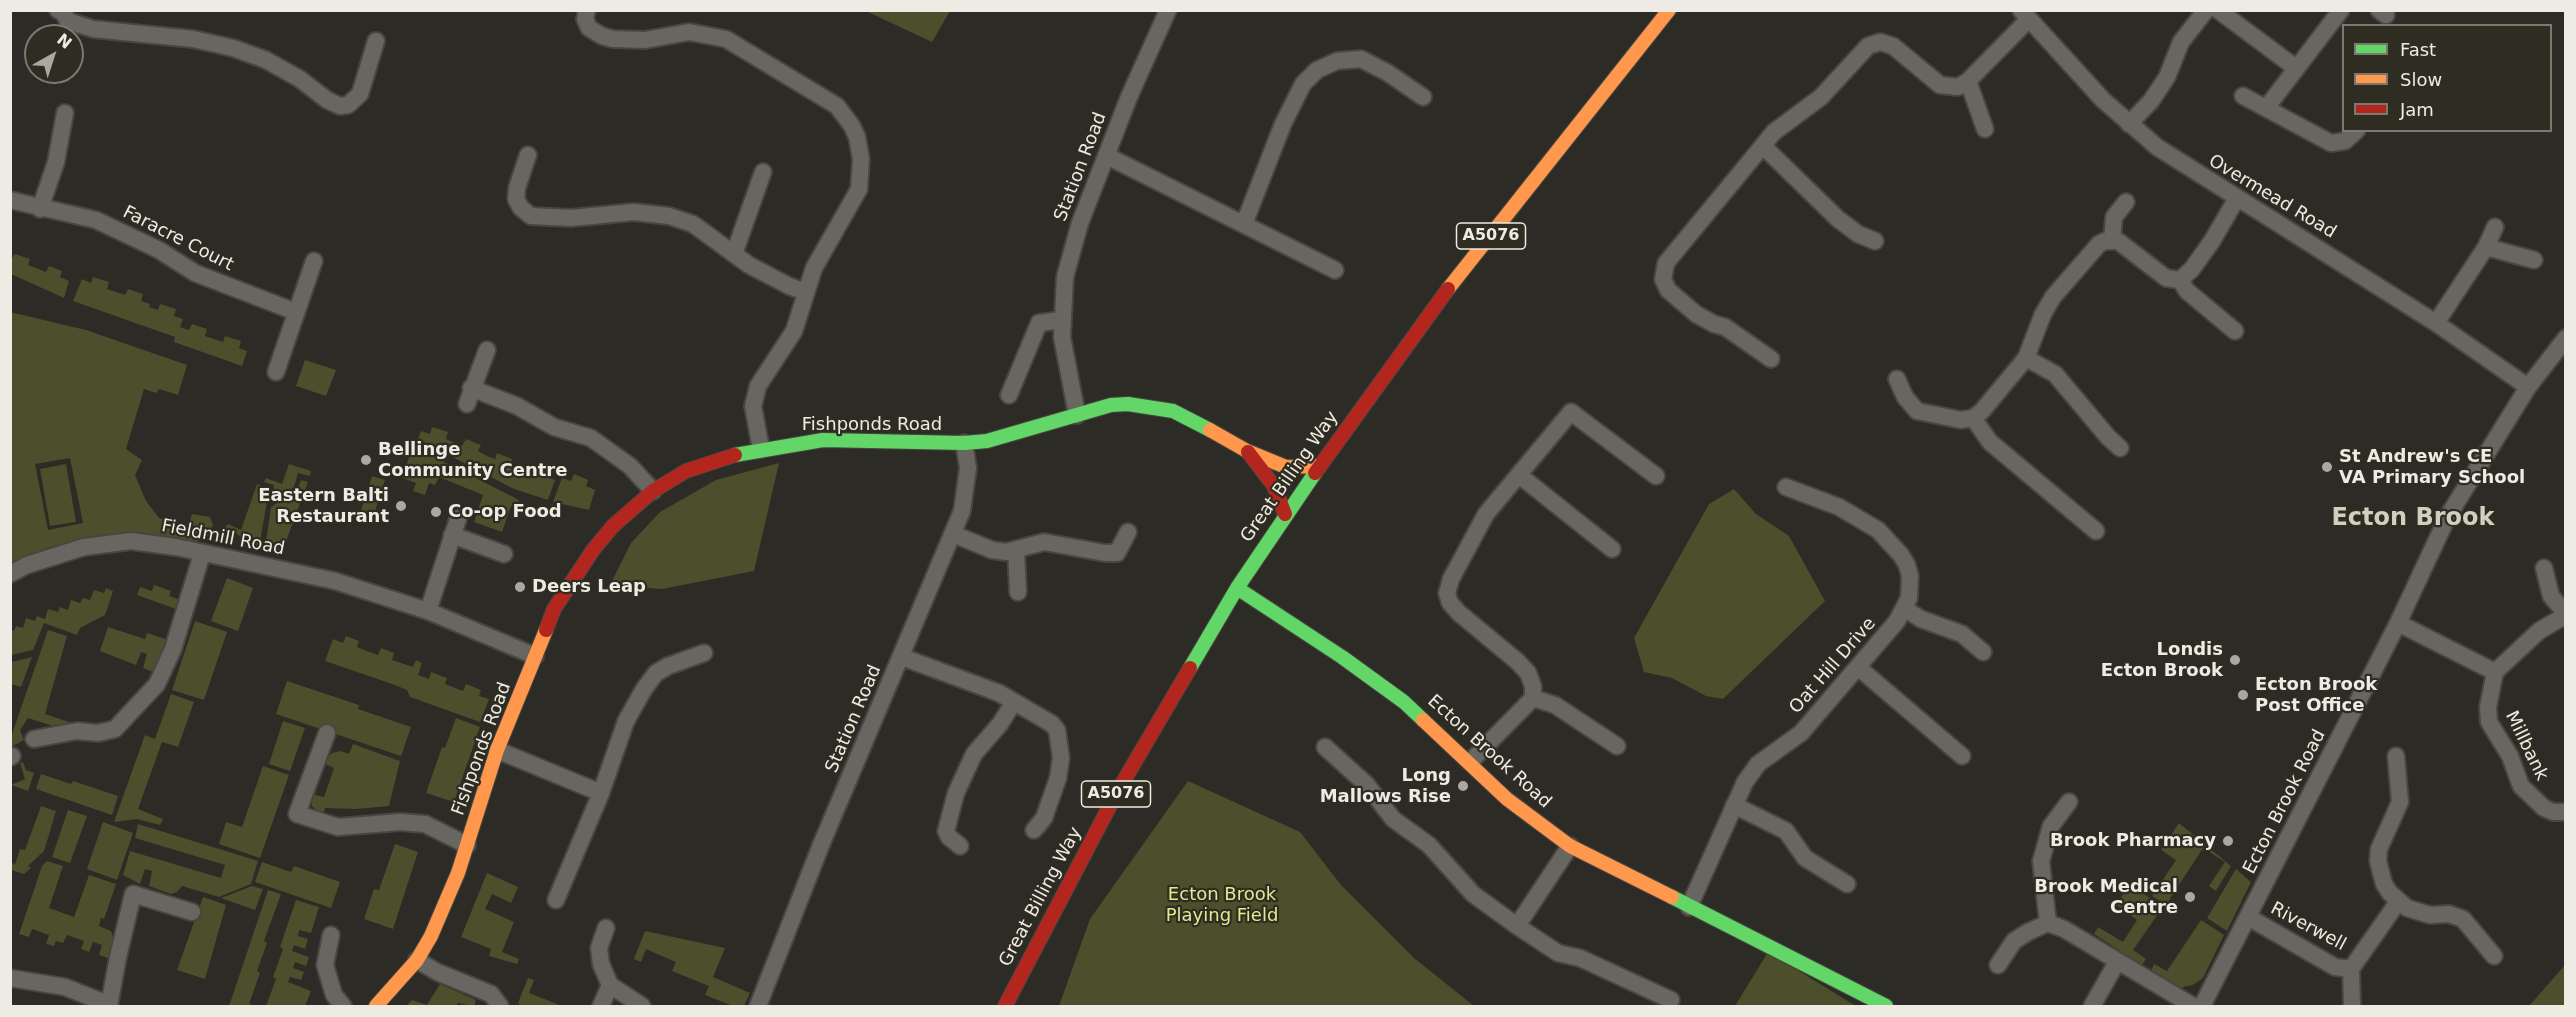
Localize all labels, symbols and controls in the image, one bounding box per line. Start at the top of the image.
north arrow [24,24,84,84]
legend [2342,24,2552,132]
text: N [53,30,76,53]
text: Fast [2400,39,2436,60]
text: Slow [2400,69,2442,90]
text: Jam [2400,99,2434,120]
street label: Station Road [1050,110,1112,224]
street label: Overmead Road [2204,150,2340,244]
street label: Faracre Court [119,202,237,276]
road number: A5076 [1456,223,1526,249]
street label: Great Billing Way [1237,407,1343,547]
street label: Fishponds Road [802,414,942,436]
place label: Bellinge Community Centre [378,439,567,482]
place label: St Andrew's CE VA Primary School [2339,446,2525,488]
marker: Bellinge Community Centre [359,453,373,467]
marker: St Andrew's CE VA Primary School [2320,460,2334,474]
place label: Eastern Balti Restaurant [258,485,389,528]
marker: Eastern Balti Restaurant [394,499,408,513]
place label: Co-op Food [448,501,562,523]
marker: Co-op Food [429,505,443,519]
district label: Ecton Brook [2331,505,2495,533]
street label: Fieldmill Road [160,515,286,561]
place label: Deers Leap [532,576,646,598]
marker: Deers Leap [513,580,527,594]
street label: Oat Hill Drive [1785,614,1881,718]
place label: Londis Ecton Brook [2101,639,2223,682]
marker: Londis Ecton Brook [2228,653,2242,667]
street label: Station Road [822,662,886,776]
place label: Ecton Brook Post Office [2255,674,2377,716]
street label: Fishponds Road [448,679,516,819]
marker: Ecton Brook Post Office [2236,688,2250,702]
street label: Ecton Brook Road [1423,691,1555,813]
street label: Millbank [2500,708,2552,784]
street label: Ecton Brook Road [2239,726,2331,878]
place label: Long Mallows Rise [1320,765,1451,808]
marker: Long Mallows Rise [1456,779,1470,793]
road number: A5076 [1082,781,1150,807]
street label: Great Billing Way [995,823,1087,971]
place label: Brook Pharmacy [2050,830,2216,852]
marker: Brook Pharmacy [2221,834,2235,848]
place label: Brook Medical Centre [2034,876,2178,918]
park label: Ecton Brook Playing Field [1166,884,1278,926]
marker: Brook Medical Centre [2183,890,2197,904]
street label: Riverwell [2267,898,2349,956]

